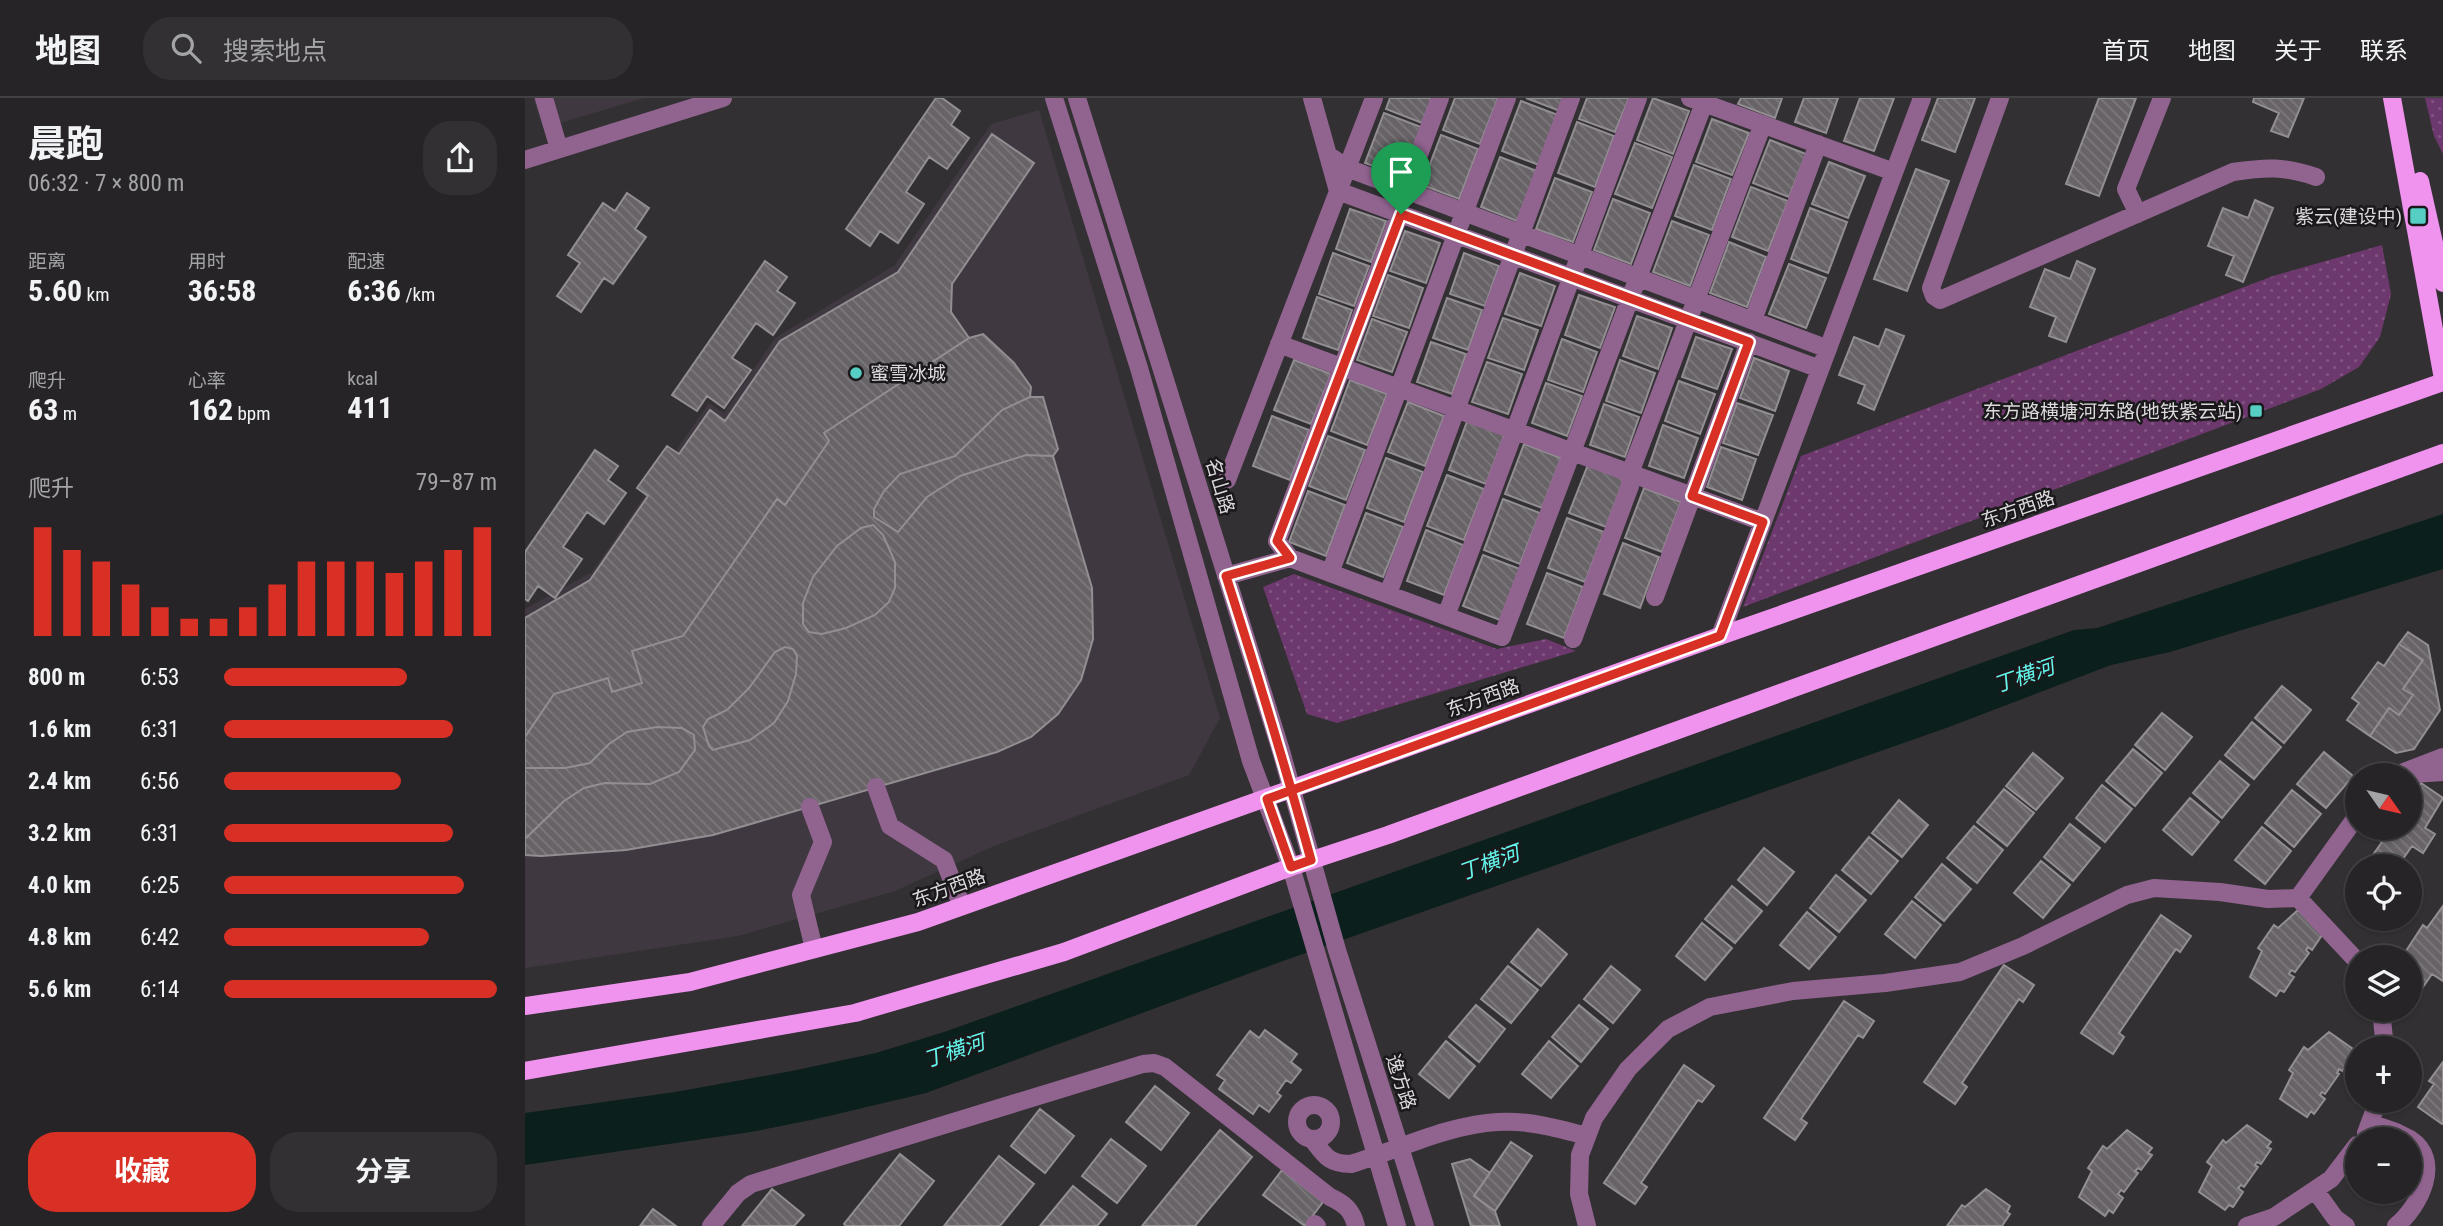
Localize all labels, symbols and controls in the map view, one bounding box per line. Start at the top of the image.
search box [143,17,633,80]
icon: search [167,29,205,67]
text: 地图 [35,31,101,70]
text: 搜索地点 [223,36,327,66]
text: 首页 [2102,37,2150,65]
text: 地图 [2188,37,2236,65]
text: 关于 [2274,37,2322,65]
text: 联系 [2360,37,2408,65]
button: share [423,121,497,195]
text: 晨跑 [28,122,104,166]
pin [1371,142,1431,214]
icon: arrive [1382,153,1420,191]
text: 06:32 · 7 × 800 m [28,170,184,197]
place label: 紫云(建设中) [2295,205,2402,228]
marker: 紫云(建设中) [2408,206,2428,226]
text: 距离 [28,250,66,273]
text: 用时 [188,250,226,273]
text: 配速 [347,250,385,273]
text: 5.60 [28,273,82,308]
text: 36:58 [188,273,257,308]
text: 6:36 [347,273,401,308]
text: km [82,283,109,306]
text: /km [401,283,435,306]
place label: 蜜雪冰城 [870,362,946,385]
marker: 蜜雪冰城 [848,365,864,381]
text: kcal [347,367,378,390]
text: 爬升 [28,369,66,392]
text: 心率 [188,369,226,392]
text: 411 [347,390,393,425]
text: 63 [28,392,58,427]
text: 162 [188,392,233,427]
place label: 东方路横塘河东路(地铁紫云站) [1983,400,2242,423]
text: m [58,402,77,425]
text: bpm [233,402,271,425]
marker: 东方路横塘河东路(地铁紫云站) [2248,403,2264,419]
street label: 名山路 [1201,455,1239,517]
text: 79–87 m [416,469,497,496]
text: 爬升 [28,475,74,502]
street label: 东方西路 [1978,486,2058,532]
water label: 丁横河 [1990,653,2061,698]
text: 800 m [28,664,85,691]
text: 6:53 [140,664,179,691]
street label: 东方西路 [1443,674,1523,722]
text: 1.6 km [28,716,91,743]
text: 6:31 [140,716,179,743]
north arrow [2345,763,2422,840]
map controls [2345,763,2422,1204]
text: 2.4 km [28,768,91,795]
text: 6:56 [140,768,179,795]
text: 3.2 km [28,820,91,847]
text: 6:31 [140,820,179,847]
water label: 丁横河 [1455,840,1526,885]
button: locate [2345,854,2422,931]
street label: 东方西路 [909,864,989,912]
text: 4.0 km [28,872,91,899]
text: 6:25 [140,872,179,899]
text: 4.8 km [28,924,91,951]
text: 6:42 [140,924,179,951]
button: layers [2345,945,2422,1022]
text: 5.6 km [28,976,91,1003]
text: 6:14 [140,976,179,1003]
water label: 丁横河 [920,1029,991,1072]
button: + [2345,1036,2422,1113]
street label: 逸方路 [1381,1051,1421,1113]
button: − [2345,1127,2422,1204]
button: 收藏 [28,1132,256,1212]
button: 分享 [270,1132,497,1212]

